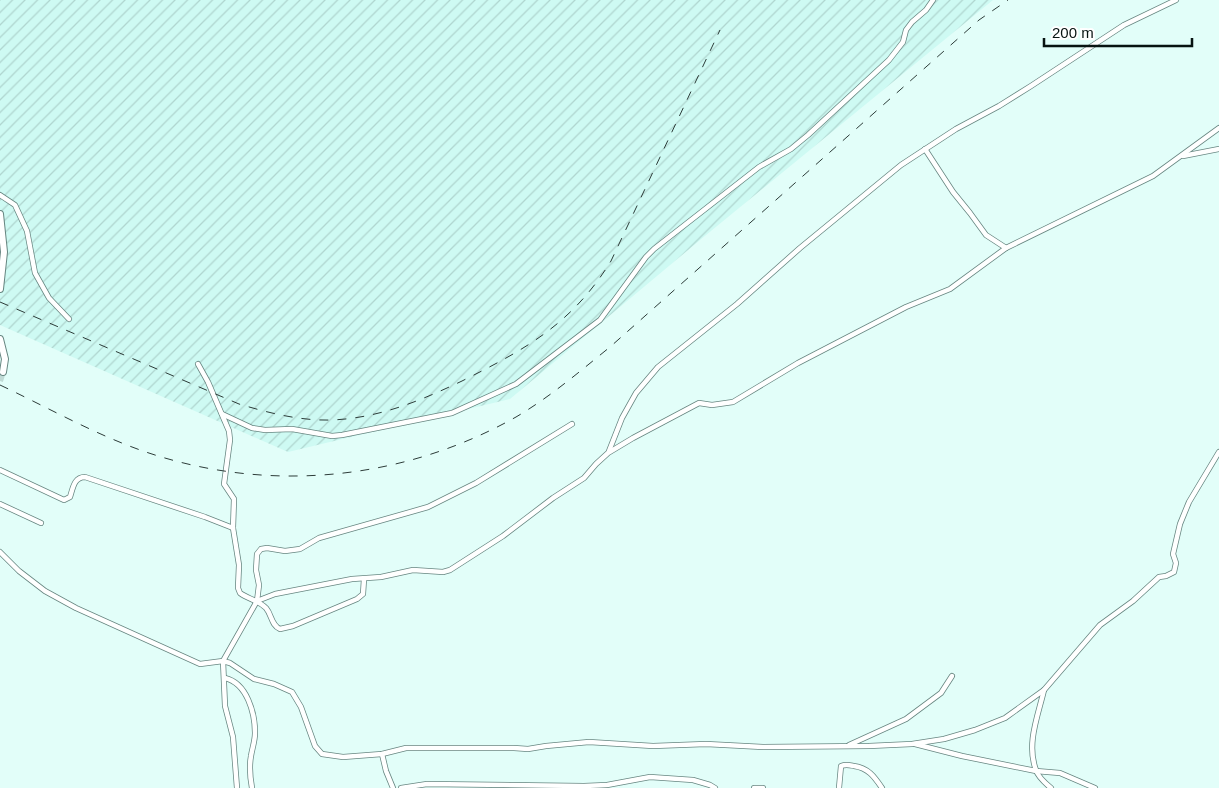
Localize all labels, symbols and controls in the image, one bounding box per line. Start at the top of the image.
scale bar [1044,15,1192,47]
text: 200 m [1052,24,1094,41]

